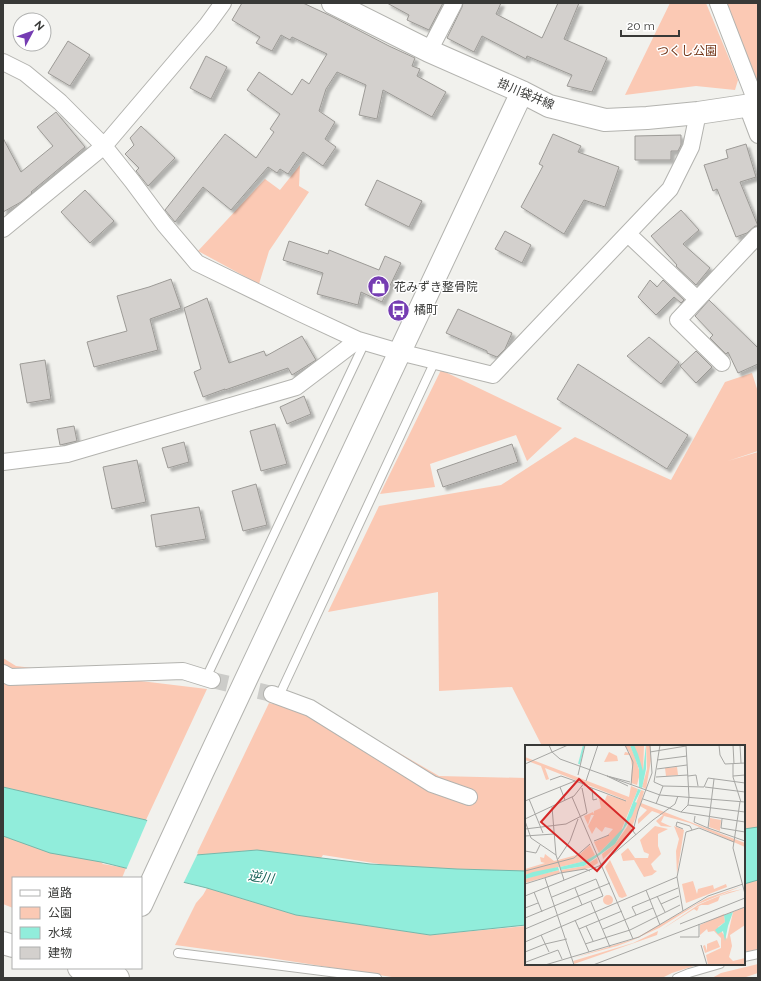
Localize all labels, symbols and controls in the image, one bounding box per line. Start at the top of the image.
north arrow [12,12,52,52]
scale bar [621,12,679,38]
text: N [32,18,47,33]
text: 20 m [627,19,655,33]
park label: つくし公園 [657,44,717,58]
street label: 掛川袋井線 [496,76,556,112]
shop icon: 花みずき整骨院 [366,274,392,300]
place label: 花みずき整骨院 [394,280,478,294]
bus stop icon: 橘町 [385,297,411,323]
place label: 橘町 [414,303,438,317]
inset map [525,745,745,965]
water label: 逆川 [247,868,277,887]
legend [12,877,142,969]
text: 道路 [48,886,72,900]
text: 公園 [48,906,72,920]
text: 水域 [48,926,72,940]
text: 建物 [48,946,72,960]

